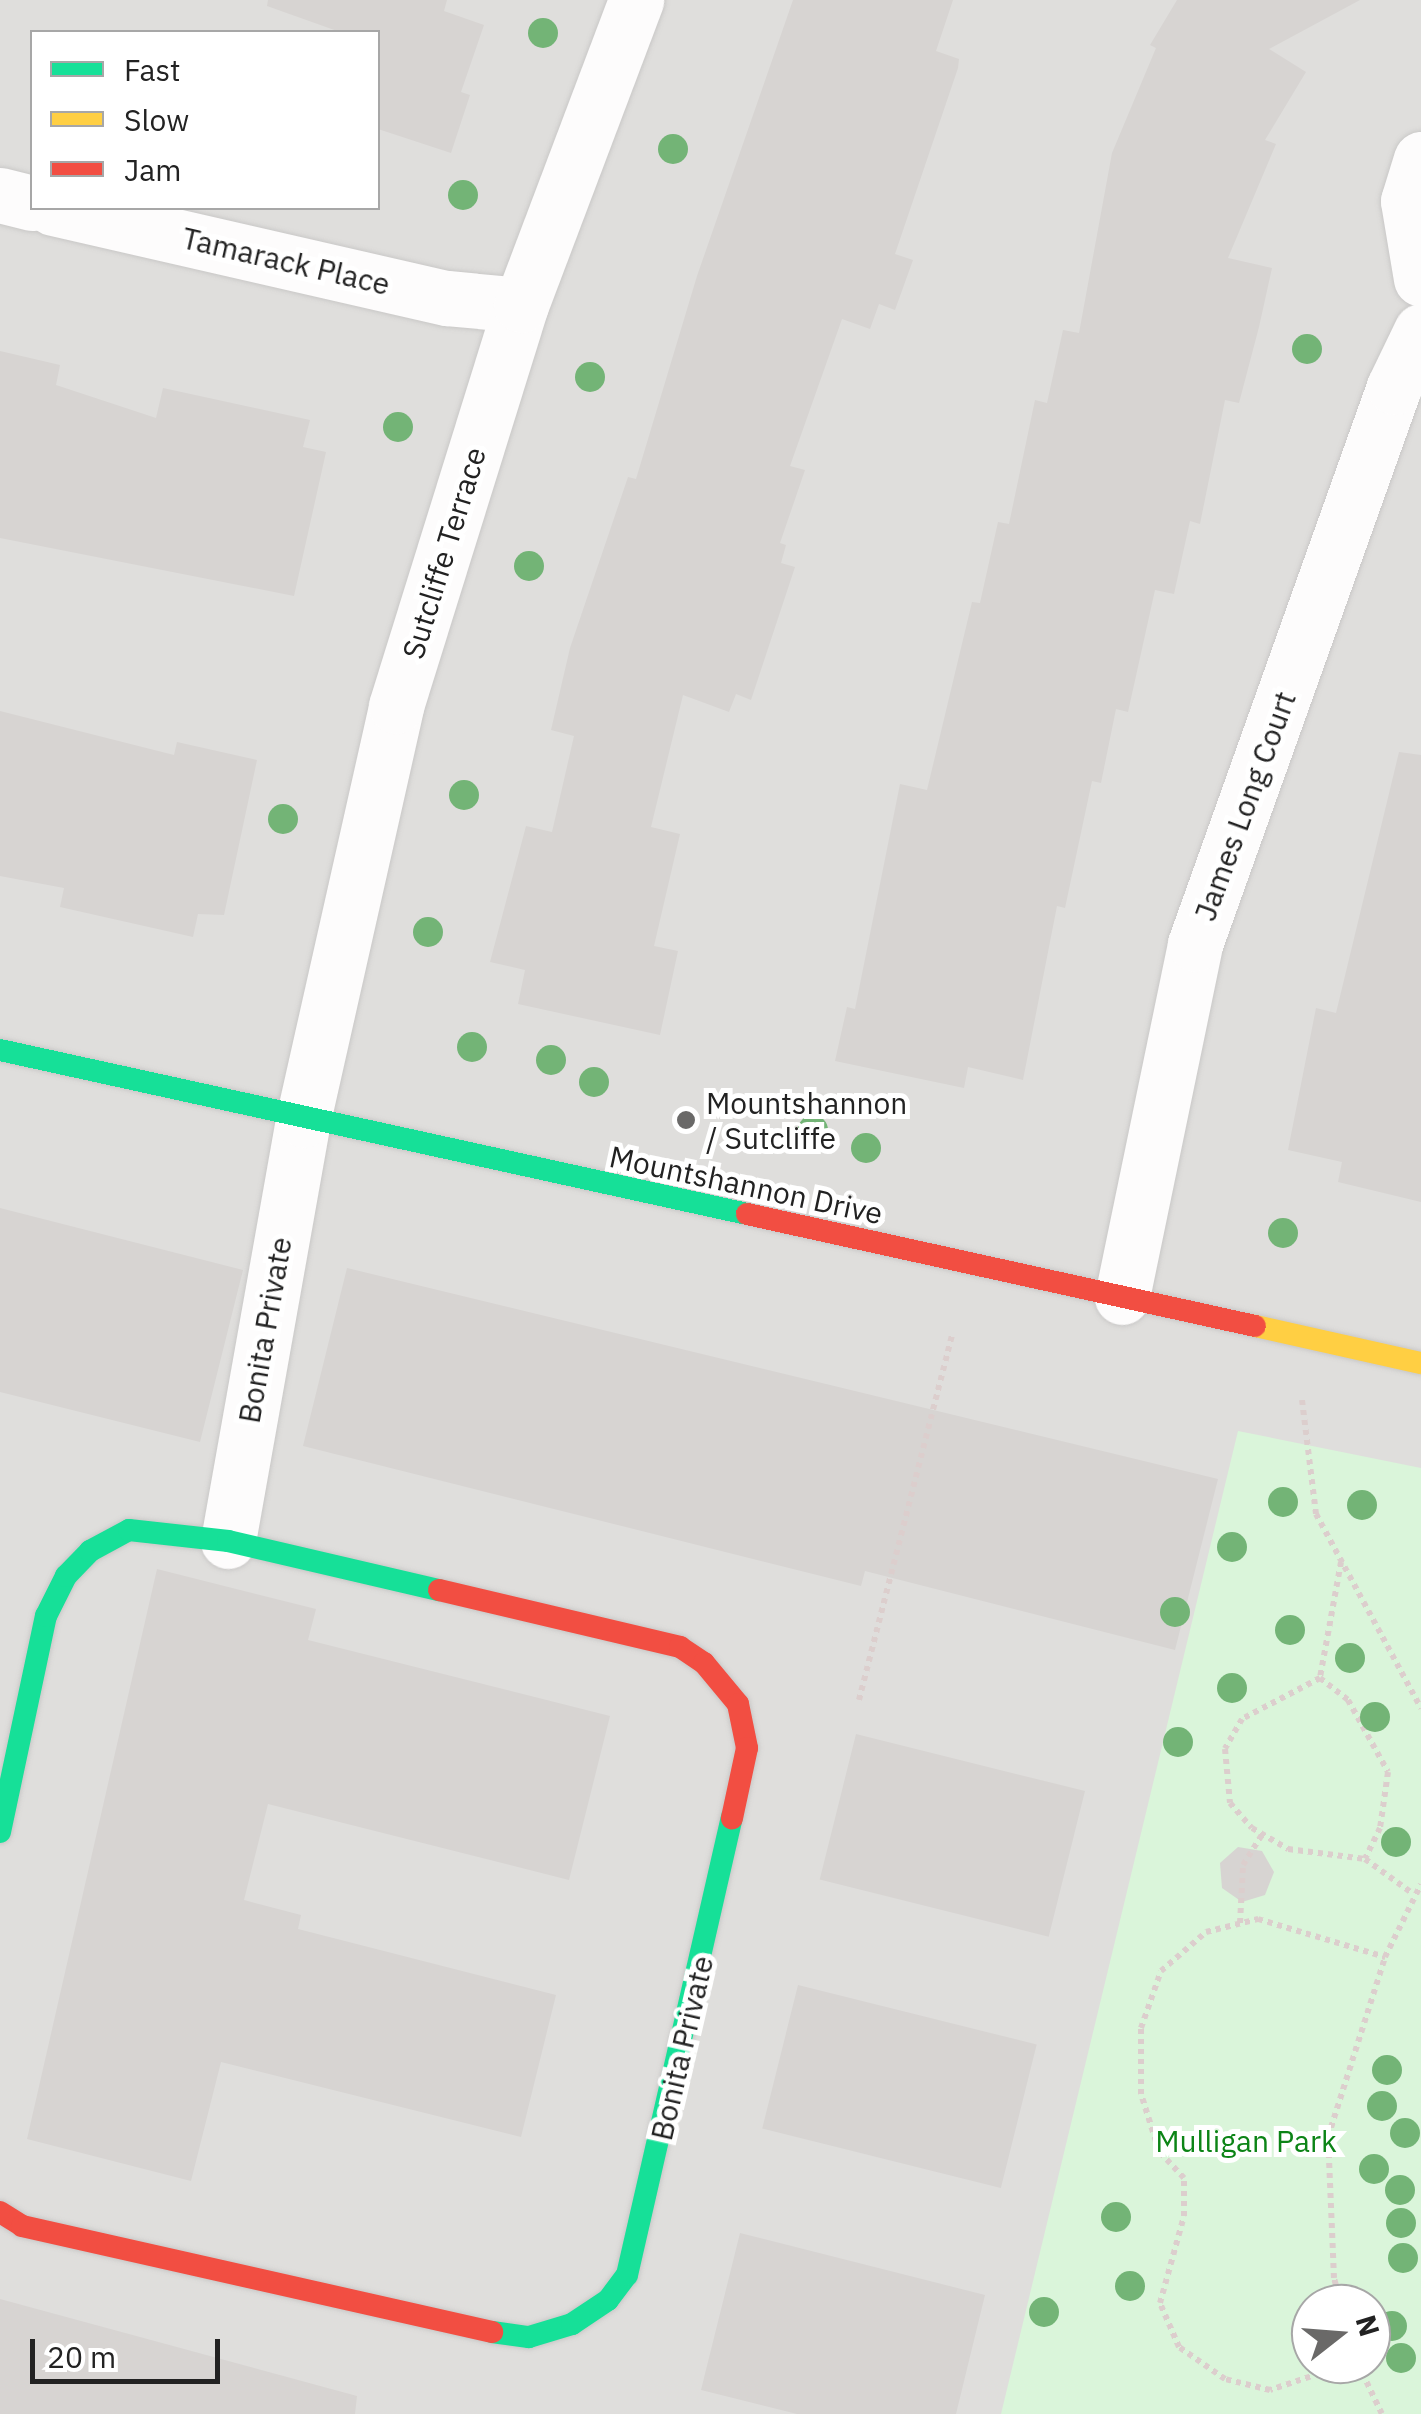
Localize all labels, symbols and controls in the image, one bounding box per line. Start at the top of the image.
legend [30,30,380,210]
text: Fast [124,50,181,89]
text: Slow [124,100,189,139]
text: Jam [124,150,182,189]
street label: Tamarack Place [179,220,393,302]
street label: Sutcliffe Terrace [395,443,493,663]
street label: James Long Court [1187,686,1303,926]
place label: Mountshannon / Sutcliffe [706,1085,907,1156]
marker: Mountshannon / Sutcliffe [675,1109,697,1131]
street label: Mountshannon Drive [606,1138,886,1232]
street label: Bonita Private [231,1234,299,1426]
street label: Bonita Private [643,1952,721,2144]
park label: Mulligan Park [1155,2123,1337,2159]
north arrow [1291,2284,1391,2384]
text: N [1348,2311,1389,2341]
scale bar [35,2319,225,2381]
text: 20 m [47,2337,116,2376]

